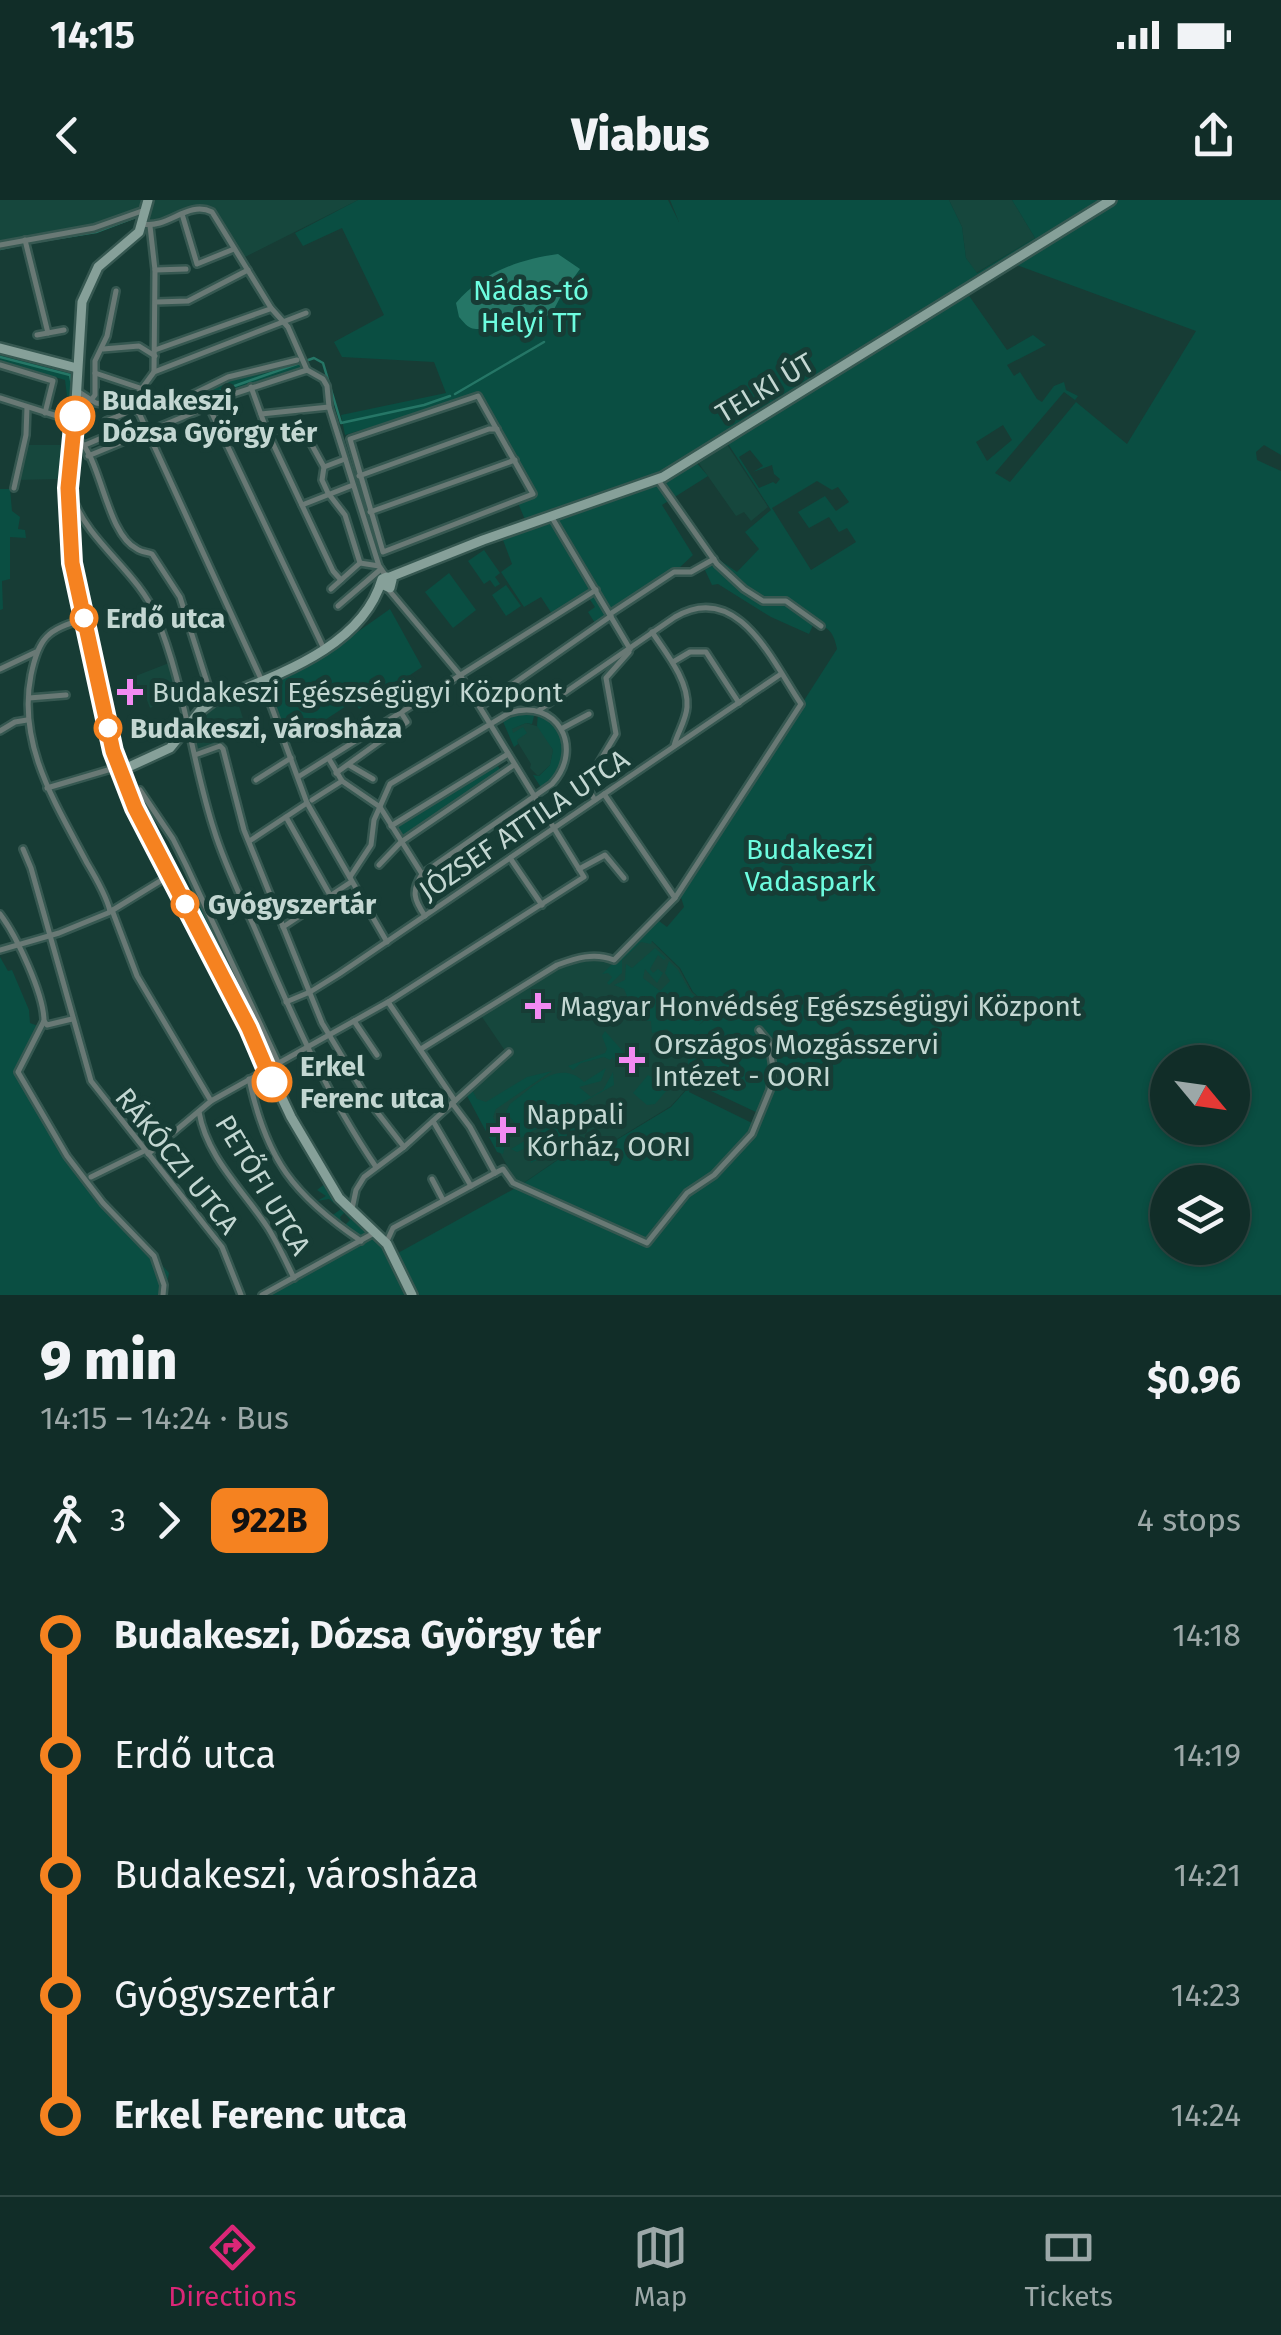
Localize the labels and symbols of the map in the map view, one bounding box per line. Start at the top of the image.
park label: Nádas-tó Helyi TT [473,274,589,339]
street label: TELKI ÚT [710,346,820,430]
place label: Budakeszi, Dózsa György tér [102,384,318,449]
marker: Budakeszi, Dózsa György tér [56,397,94,435]
place label: Erdő utca [106,602,225,635]
marker: Erdő utca [71,605,97,631]
place label: Budakeszi Egészségügyi Központ [152,676,564,709]
marker: Budakeszi Egészségügyi Központ [117,679,143,705]
place label: Budakeszi, városháza [130,712,402,745]
marker: Budakeszi, városháza [95,715,121,741]
street label: JÓZSEF ATTILA UTCA [413,743,635,907]
park label: Budakeszi Vadaspark [744,833,876,898]
place label: Gyógyszertár [208,888,377,921]
marker: Gyógyszertár [172,891,198,917]
place label: Magyar Honvédség Egészségügyi Központ [560,990,1082,1023]
marker: Magyar Honvédség Egészségügyi Központ [525,993,551,1019]
place label: Országos Mozgásszervi Intézet - OORI [654,1028,939,1093]
north arrow [1150,1045,1250,1145]
marker: Országos Mozgásszervi Intézet - OORI [619,1047,645,1073]
place label: Erkel Ferenc utca [300,1050,445,1115]
marker: Erkel Ferenc utca [253,1063,291,1101]
street label: RÁKÓCZI UTCA [108,1081,246,1241]
place label: Nappali Kórház, OORI [526,1098,691,1163]
street label: PETŐFI UTCA [208,1109,319,1261]
marker: Nappali Kórház, OORI [490,1117,516,1143]

